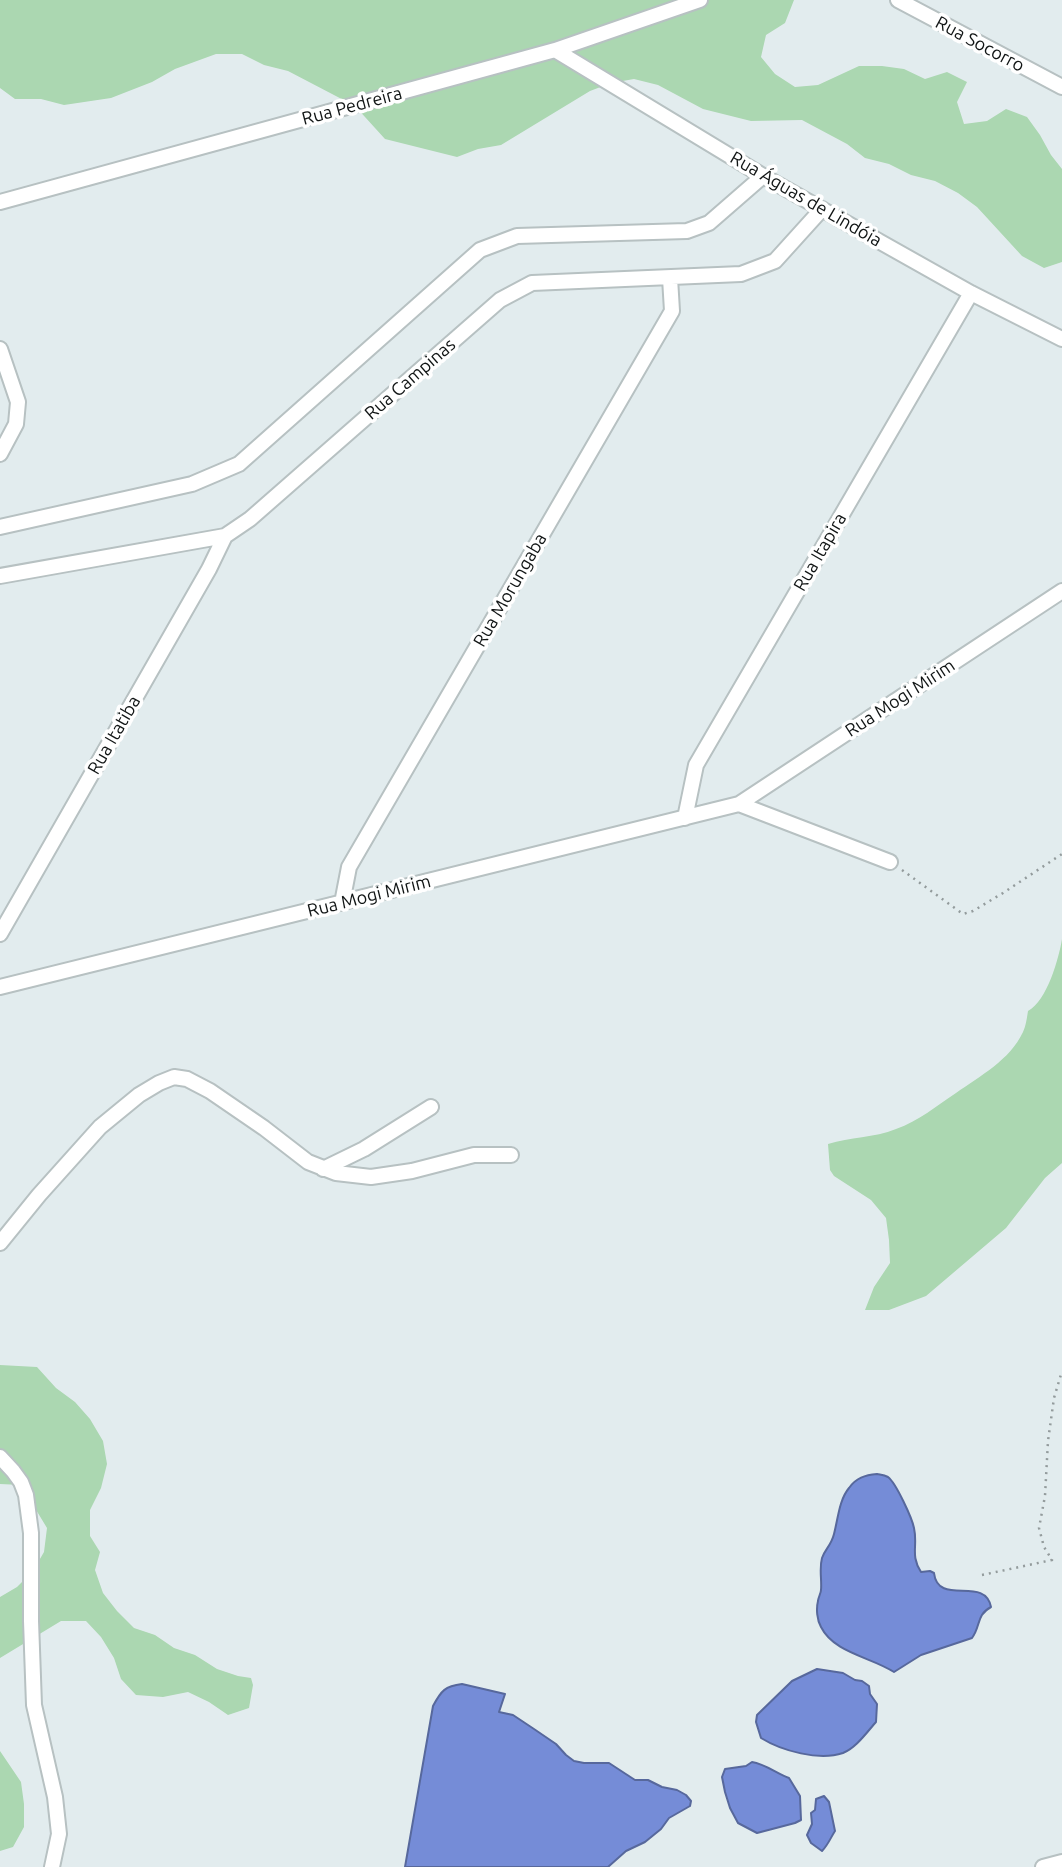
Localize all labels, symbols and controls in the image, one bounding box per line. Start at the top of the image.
street label: Rua Socorro [932,11,1028,77]
street label: Rua Pedreira [300,82,404,130]
street label: Rua Águas de Lindóia [726,147,886,251]
street label: Rua Campinas [360,334,460,424]
street label: Rua Itapira [789,509,851,595]
street label: Rua Morungaba [469,529,551,651]
street label: Rua Mogi Mirim [841,654,959,742]
street label: Rua Itatiba [83,692,145,778]
street label: Rua Mogi Mirim [305,870,433,922]

